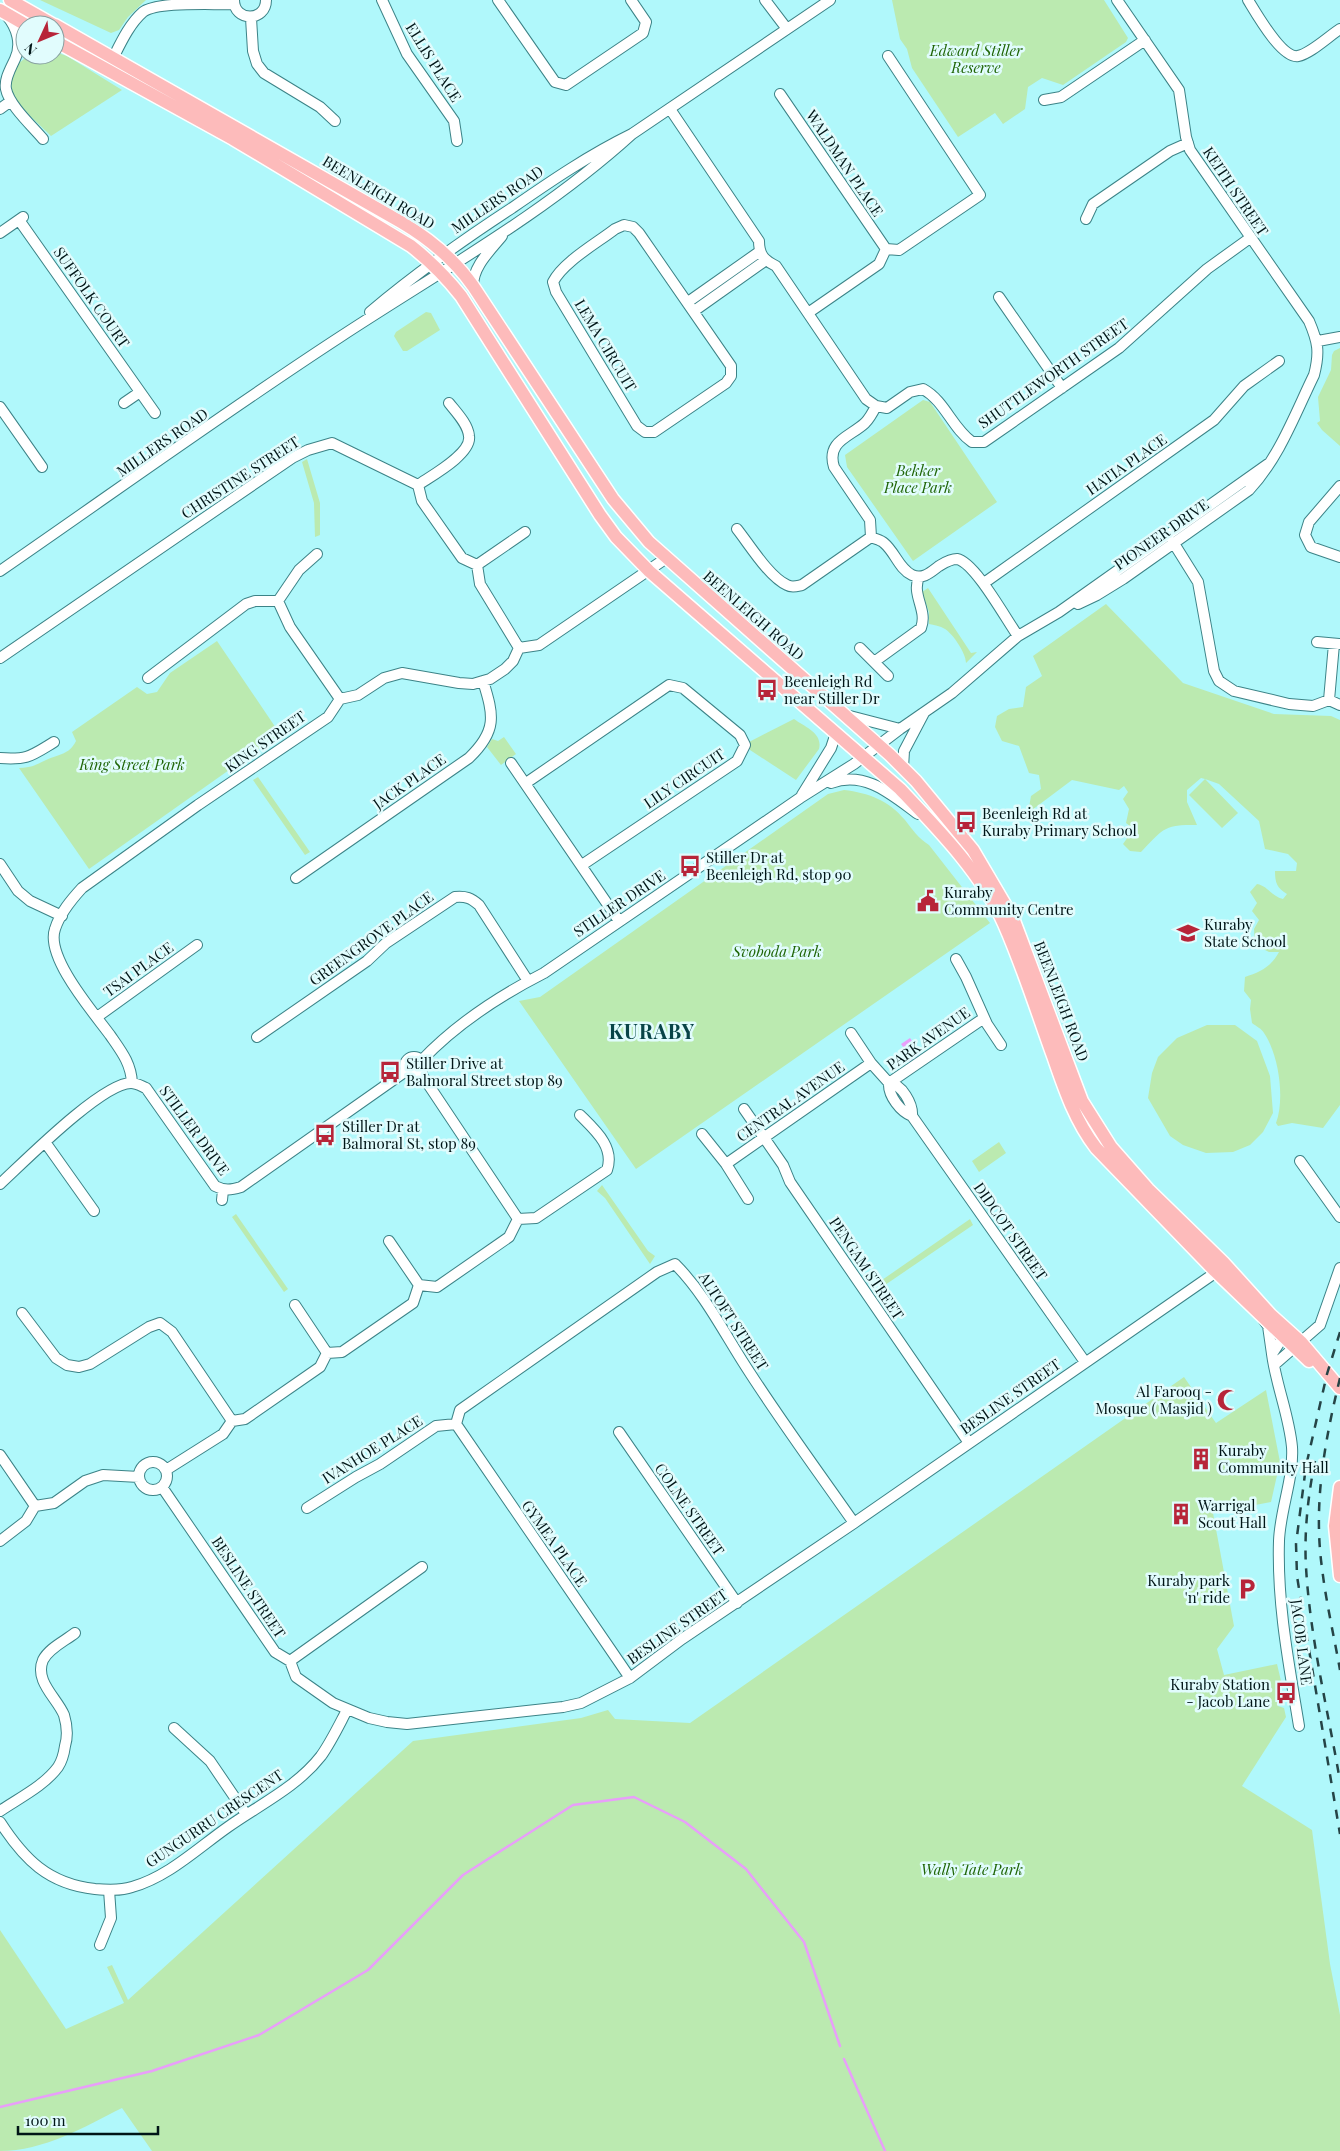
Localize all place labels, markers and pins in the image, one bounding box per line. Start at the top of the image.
place label: Beenleigh Rd near Stiller Dr [784,671,880,708]
bus stop icon: Beenleigh Rd near Stiller Dr [754,677,780,703]
place label: Beenleigh Rd at Kuraby Primary School [982,803,1137,840]
bus stop icon: Beenleigh Rd at Kuraby Primary School [953,809,979,835]
place label: Stiller Dr at Beenleigh Rd, stop 90 [706,847,852,884]
bus stop icon: Stiller Dr at Beenleigh Rd, stop 90 [677,853,703,879]
place label: Kuraby Community Centre [944,882,1074,919]
public building icon: Kuraby Community Centre [915,888,941,914]
place label: Kuraby State School [1204,914,1286,951]
school or university icon: Kuraby State School [1175,920,1201,946]
place label: Stiller Drive at Balmoral Street stop 89 [406,1053,563,1090]
bus stop icon: Stiller Drive at Balmoral Street stop 89 [377,1059,403,1085]
place label: Stiller Dr at Balmoral St, stop 89 [342,1116,476,1153]
bus stop icon: Stiller Dr at Balmoral St, stop 89 [312,1122,338,1148]
place label: Al Farooq - Mosque ( Masjid ) [1095,1381,1212,1418]
mosque icon: Al Farooq - Mosque ( Masjid ) [1215,1387,1241,1413]
place label: Kuraby Community Hall [1218,1440,1329,1477]
building icon: Kuraby Community Hall [1188,1446,1214,1472]
place label: Warrigal Scout Hall [1197,1495,1266,1532]
building icon: Warrigal Scout Hall [1168,1501,1194,1527]
place label: Kuraby park 'n' ride [1147,1570,1231,1607]
parking icon: Kuraby park 'n' ride [1234,1576,1260,1602]
place label: Kuraby Station - Jacob Lane [1170,1674,1270,1711]
bus stop icon: Kuraby Station - Jacob Lane [1273,1680,1299,1706]

